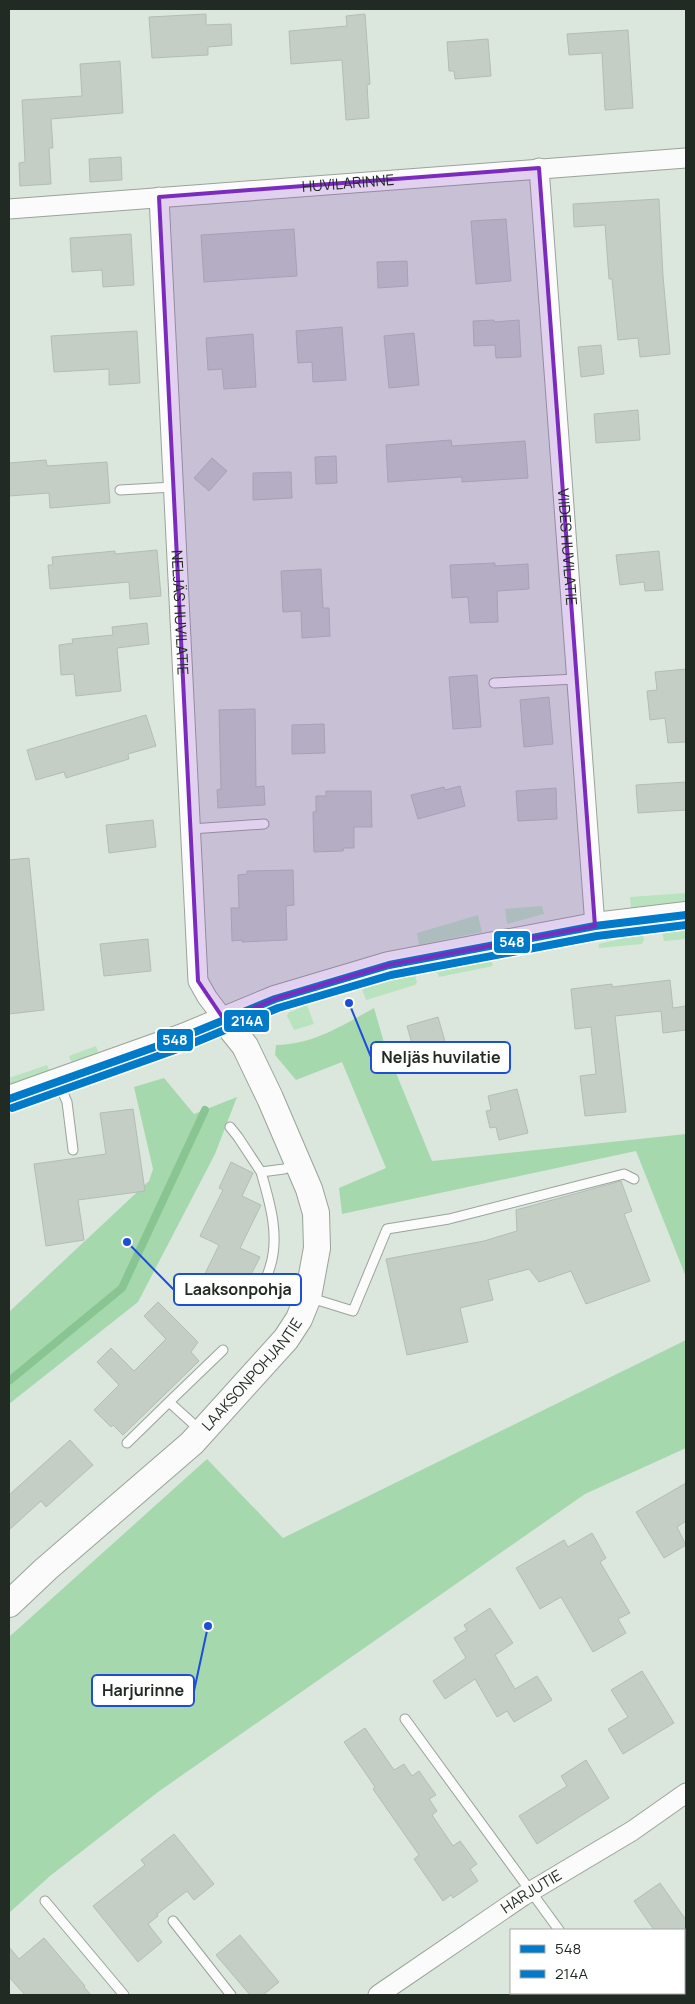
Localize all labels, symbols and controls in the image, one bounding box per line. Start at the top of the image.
street label: HUVILARINNE [301,169,395,197]
street label: VIIDES HUVILATIE [553,488,582,606]
street label: NELJÄS HUVILATIE [167,549,194,676]
line badge: 548 [493,930,531,954]
text: 548 [499,932,525,951]
line badge: 214A [223,1009,270,1033]
text: 214A [231,1011,264,1030]
line badge: 548 [156,1028,194,1052]
text: 548 [162,1030,188,1049]
callout: Neljäs huvilatie [371,1042,510,1073]
text: Neljäs huvilatie [381,1046,501,1068]
callout: Laaksonpohja [174,1274,301,1305]
text: Laaksonpohja [184,1278,292,1300]
street label: LAAKSONPOHJANTIE [197,1314,307,1435]
callout: Harjurinne [92,1675,194,1706]
text: Harjurinne [102,1679,184,1701]
street label: HARJUTIE [497,1864,565,1918]
legend [510,1929,685,1994]
text: 548 [555,1938,581,1959]
text: 214A [555,1963,588,1984]

